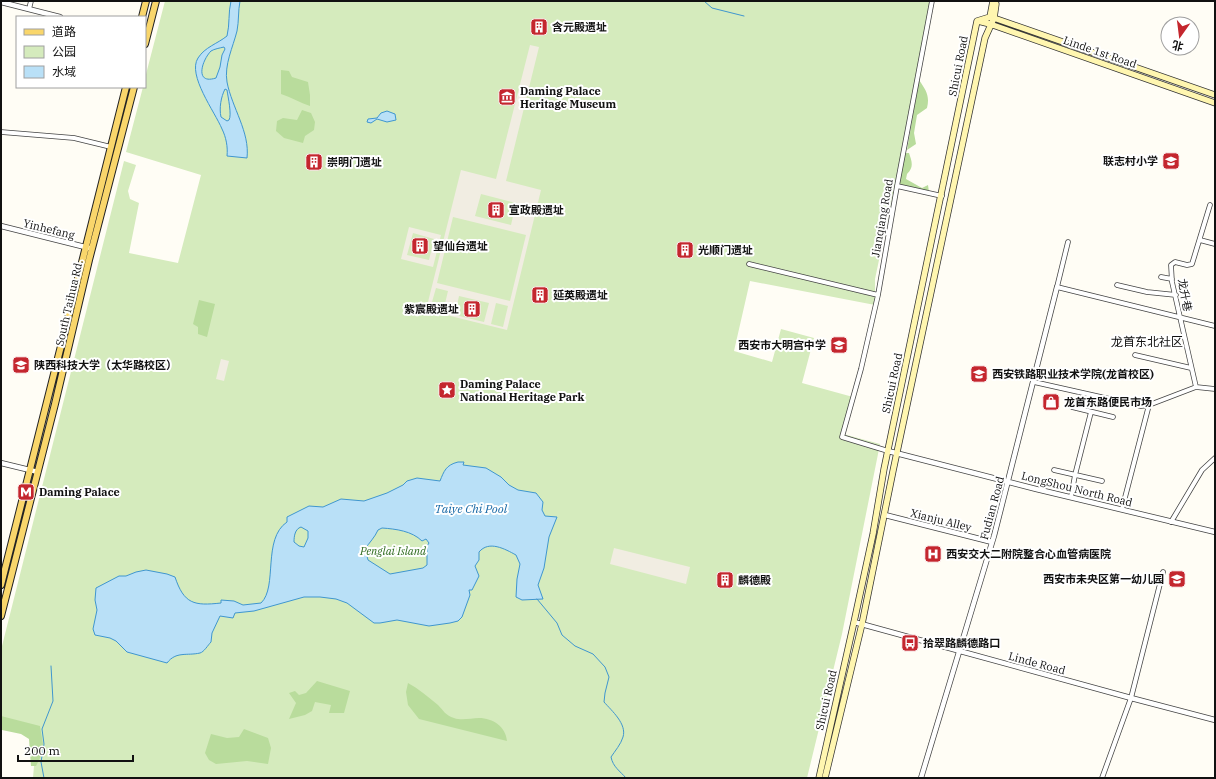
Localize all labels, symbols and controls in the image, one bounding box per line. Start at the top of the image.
legend [16,16,146,88]
north arrow [1160,16,1200,56]
building icon: 含元殿遗址 [529,17,549,37]
place label: 含元殿遗址 [552,20,607,34]
text: 道路 [52,24,76,39]
street label: Linde 1st Road [1061,33,1139,71]
street label: Shicui Road [945,34,971,98]
text: 北 [1171,38,1185,54]
text: 公园 [52,44,76,59]
text: 水域 [52,64,76,79]
place label: Daming Palace Heritage Museum [520,84,616,111]
museum icon: Daming Palace Heritage Museum [497,87,517,107]
school or university icon: 联志村小学 [1161,151,1181,171]
building icon: 崇明门遗址 [304,152,324,172]
place label: 联志村小学 [1103,154,1158,168]
place label: 崇明门遗址 [327,155,382,169]
street label: Jianqiang Road [868,177,896,258]
building icon: 宣政殿遗址 [486,200,506,220]
place label: 宣政殿遗址 [509,203,564,217]
street label: Yinhefang [22,216,76,242]
building icon: 望仙台遗址 [410,236,430,256]
place label: 望仙台遗址 [433,239,488,253]
building icon: 光顺门遗址 [675,240,695,260]
place label: 光顺门遗址 [698,243,753,257]
street label: South Taihua Rd. [52,258,86,348]
street label: 龙升巷 [1175,277,1195,313]
building icon: 延英殿遗址 [530,285,550,305]
place label: 延英殿遗址 [553,288,608,302]
building icon: 紫宸殿遗址 [462,299,482,319]
place label: 紫宸殿遗址 [404,302,459,316]
district label: 龙首东北社区 [1111,334,1183,349]
school or university icon: 西安市大明宫中学 [829,335,849,355]
place label: 西安市大明宫中学 [738,338,826,352]
street label: Shicui Road [879,351,905,415]
school or university icon: 陕西科技大学（太华路校区） [11,355,31,375]
place label: 陕西科技大学（太华路校区） [34,358,177,372]
school or university icon: 西安铁路职业技术学院(龙首校区) [969,364,989,384]
place label: 西安铁路职业技术学院(龙首校区) [992,367,1154,381]
place label: Daming Palace National Heritage Park [460,377,584,404]
place icon: Daming Palace National Heritage Park [437,380,457,400]
shop icon: 龙首东路便民市场 [1041,392,1061,412]
place label: 龙首东路便民市场 [1064,395,1152,409]
street label: LongShou North Road [1020,468,1134,510]
street label: Fudian Road [977,474,1007,541]
metro station icon: Daming Palace [16,482,36,502]
place label: Daming Palace [39,485,120,499]
water label: Taiye Chi Pool [435,501,508,516]
street label: Xianju Alley [909,506,973,534]
park label: Penglai Island [359,544,427,558]
hospital icon: 西安交大二附院整合心血管病医院 [923,544,943,564]
place label: 西安交大二附院整合心血管病医院 [946,547,1111,561]
school or university icon: 西安市未央区第一幼儿园 [1167,569,1187,589]
building icon: 麟德殿 [715,570,735,590]
place label: 西安市未央区第一幼儿园 [1043,572,1164,586]
place label: 麟德殿 [738,573,771,587]
bus stop icon: 拾翠路麟德路口 [900,633,920,653]
place label: 拾翠路麟德路口 [923,636,1000,650]
street label: Linde Road [1007,649,1067,677]
street label: Shicui Road [812,668,840,732]
scale bar [18,737,133,763]
text: 200 m [24,743,60,758]

